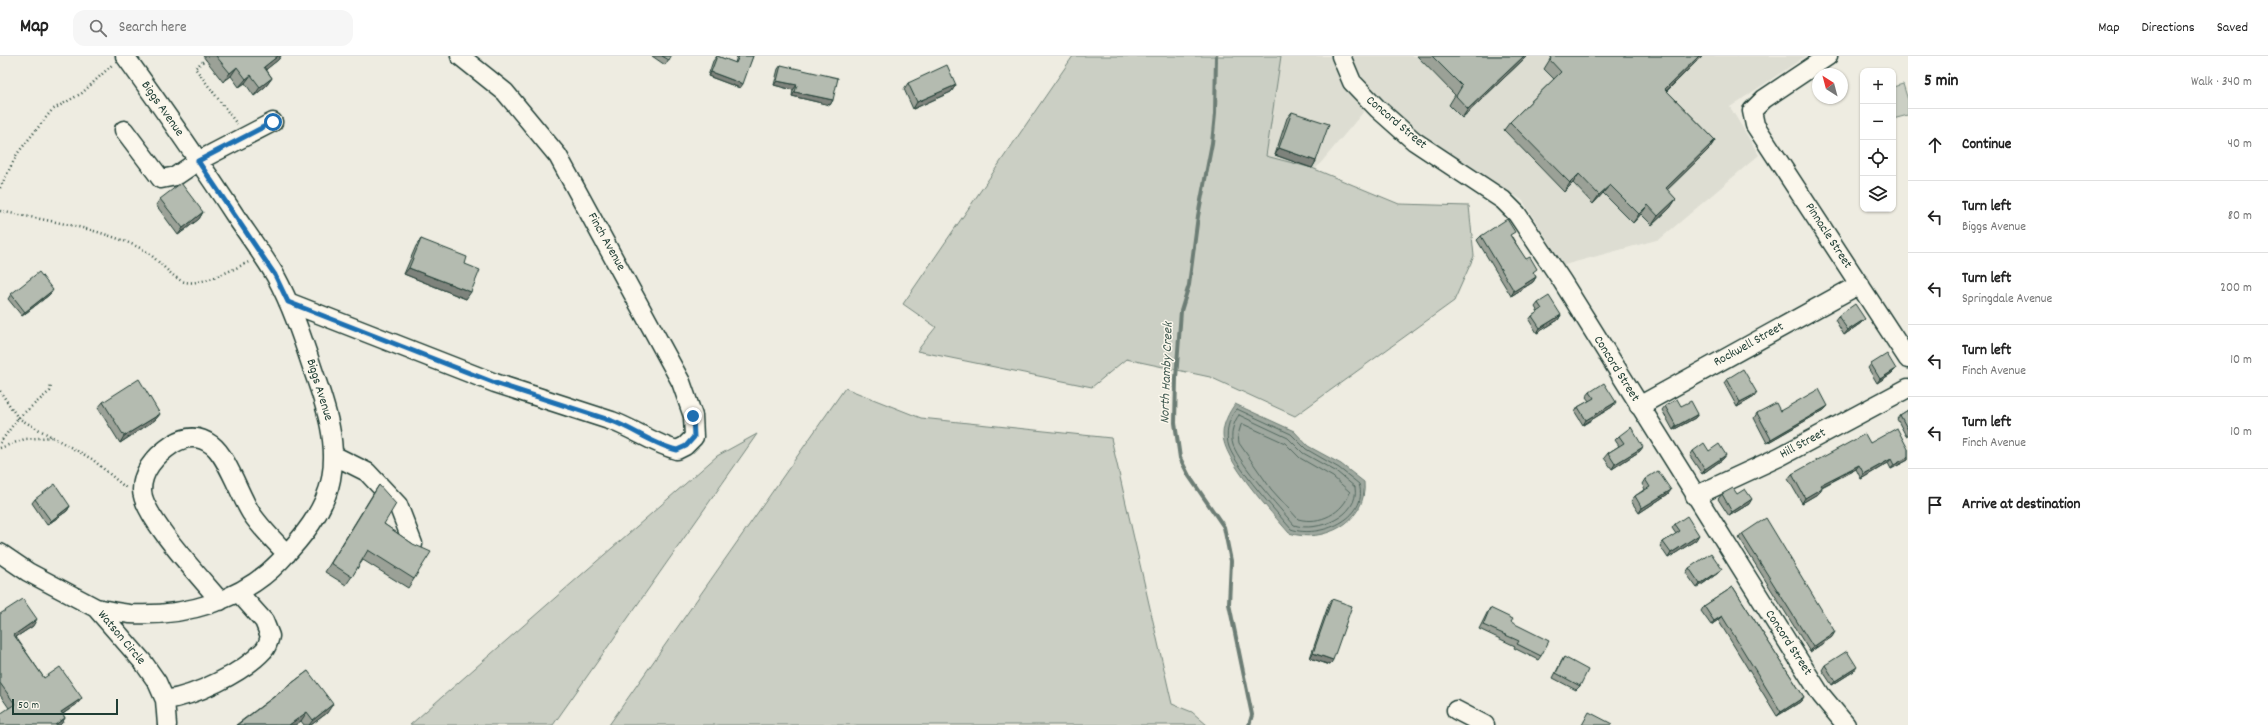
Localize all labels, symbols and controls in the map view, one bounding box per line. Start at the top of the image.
search box [73,10,353,46]
text: Map [20,14,49,41]
icon: search [87,17,109,39]
text: Search here [119,17,187,39]
text: Map [2098,18,2120,38]
text: Directions [2142,18,2195,38]
text: Saved [2217,18,2248,38]
north arrow [1812,68,1848,104]
map controls [1860,68,1896,212]
button: + [1860,68,1896,104]
text: 5 min [1924,70,1958,94]
text: Walk · 340 m [2191,73,2252,92]
street label: Biggs Avenue [136,77,188,141]
street label: Concord Street [1361,92,1431,154]
button: − [1860,104,1896,140]
route start [264,113,282,131]
icon: ahead [1924,134,1946,156]
text: Continue [1962,134,2011,156]
text: 40 m [2228,135,2252,154]
button: locate [1860,140,1896,176]
button: layers [1860,176,1896,212]
text: Turn left [1962,196,2011,218]
street label: Pinnacle Street [1800,199,1857,273]
icon: left [1924,206,1946,228]
text: 80 m [2228,207,2252,226]
street label: Finch Avenue [582,209,630,275]
text: Biggs Avenue [1962,218,2026,237]
text: Turn left [1962,268,2011,290]
icon: left [1924,278,1946,300]
text: 200 m [2220,279,2252,298]
text: Springdale Avenue [1962,290,2052,309]
street label: Rockwell Street [1710,318,1788,372]
water label: North Hamby Creek [1155,321,1179,424]
street label: Concord Street [1588,332,1644,406]
text: Turn left [1962,340,2011,362]
icon: left [1924,350,1946,372]
text: 10 m [2230,351,2252,370]
street label: Biggs Avenue [301,357,338,424]
text: Finch Avenue [1962,362,2026,381]
route end [684,407,702,425]
text: Turn left [1962,412,2011,434]
icon: left [1924,422,1946,444]
text: 10 m [2230,423,2252,442]
street label: Hill Street [1777,424,1830,464]
text: Finch Avenue [1962,434,2026,453]
icon: arrive [1924,494,1946,516]
text: Arrive at destination [1962,494,2080,516]
street label: Concord Street [1760,606,1816,680]
street label: Watson Circle [92,607,150,670]
scale bar [12,697,118,716]
text: 50 m [18,698,39,714]

